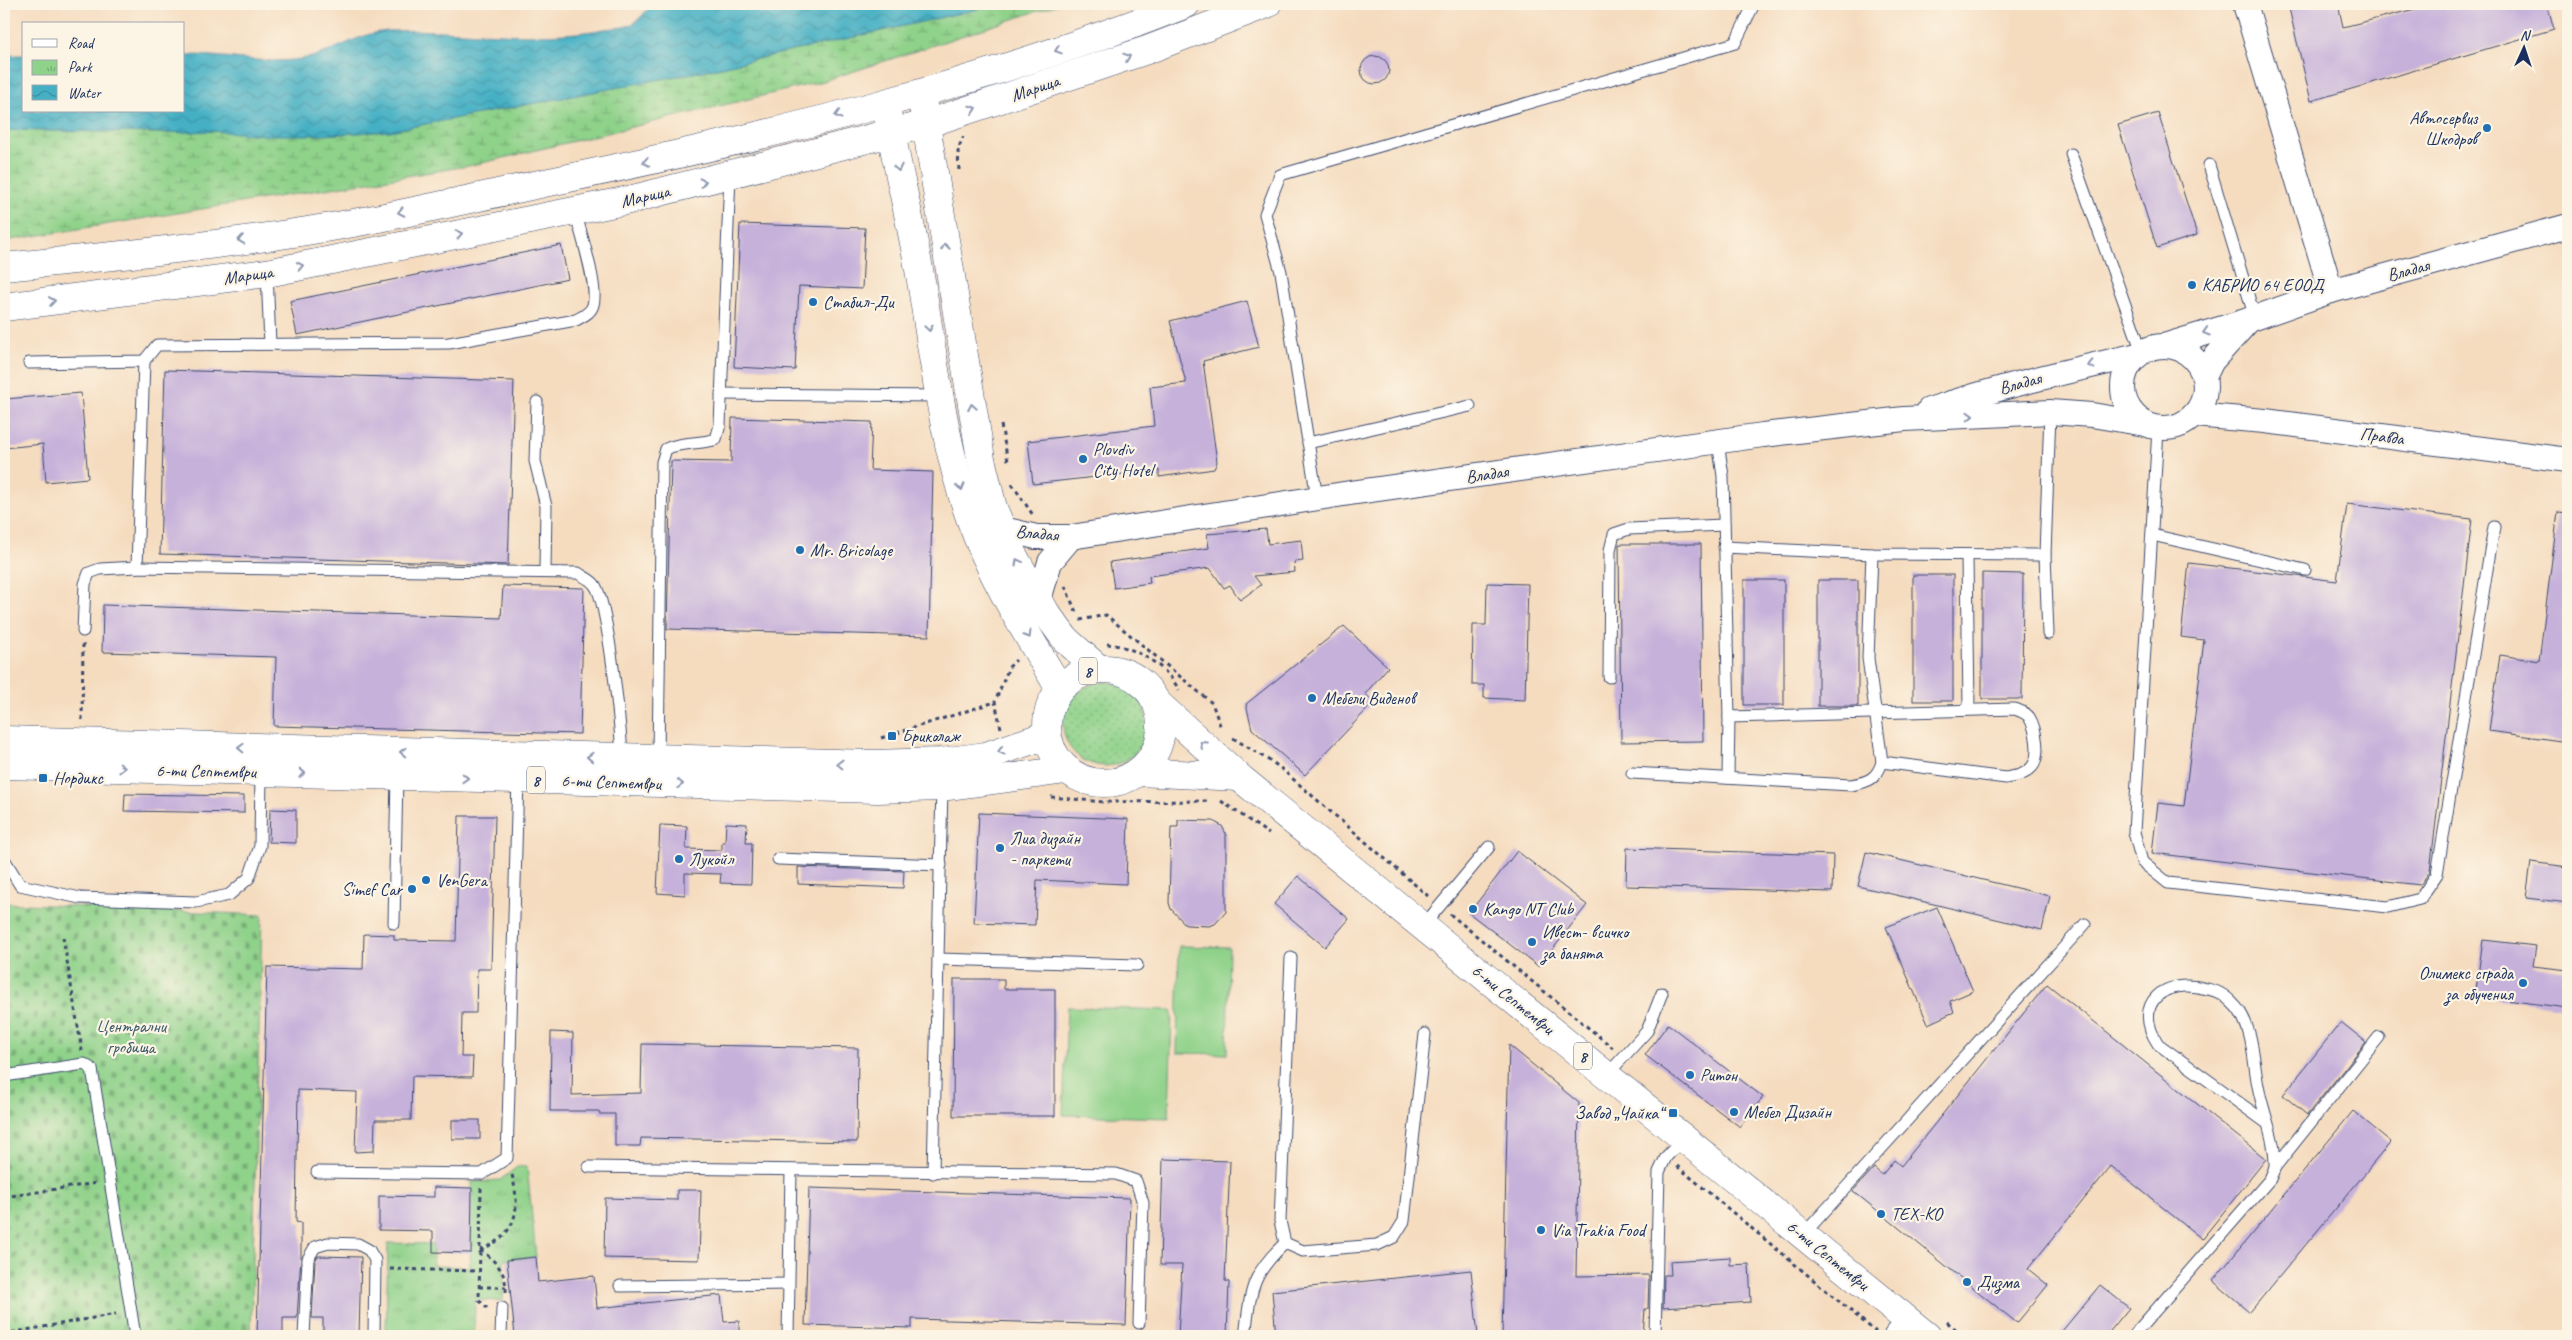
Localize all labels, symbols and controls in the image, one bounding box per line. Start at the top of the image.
legend [22,22,185,112]
north arrow [2500,22,2550,72]
text: N [2520,27,2532,44]
text: Road [68,34,95,53]
one-way arrow [1054,44,1063,54]
one-way arrow [1122,53,1130,63]
text: Park [68,58,93,77]
street label: Марица [1008,69,1064,106]
text: Water [68,84,102,103]
one-way arrow [968,105,976,115]
place label: Автосервиз Шкодров [2409,107,2482,150]
one-way arrow [834,110,842,120]
marker: Автосервиз Шкодров [2481,122,2493,134]
one-way arrow [642,156,650,167]
one-way arrow [893,164,903,173]
one-way arrow [699,177,708,188]
street label: Марица [618,179,673,212]
one-way arrow [397,206,406,217]
one-way arrow [455,230,463,240]
one-way arrow [237,235,246,245]
one-way arrow [941,242,951,251]
street label: Владая [2385,253,2433,286]
street label: Марица [222,260,276,289]
one-way arrow [295,261,304,272]
place label: КАБРИО 64 ЕООД [2202,274,2326,296]
marker: КАБРИО 64 ЕООД [2186,279,2198,291]
place label: Стабил-Ди [823,291,895,313]
one-way arrow [48,296,56,307]
marker: Стабил-Ди [807,296,819,308]
one-way arrow [924,324,934,332]
one-way arrow [2203,327,2211,337]
one-way arrow [2086,359,2095,370]
street label: Владая [1997,366,2045,399]
one-way arrow [967,403,977,411]
one-way arrow [1966,411,1974,422]
street label: Правда [2359,422,2407,450]
place label: Plovdiv City Hotel [1093,438,1156,481]
marker: Plovdiv City Hotel [1077,453,1089,465]
street label: Владая [1464,460,1511,488]
one-way arrow [956,483,966,491]
street label: Владая [1015,520,1061,546]
place label: Mr. Bricolage [810,539,893,561]
marker: Mr. Bricolage [794,544,806,556]
one-way arrow [1014,558,1024,567]
one-way arrow [1021,629,1031,638]
road number: 8 [1079,658,1097,684]
place label: Мебели Виденов [1322,687,1418,709]
marker: Мебели Виденов [1306,692,1318,704]
place label: Бриколаж [902,725,962,747]
marker: Бриколаж [886,730,898,742]
one-way arrow [1199,741,1208,750]
one-way arrow [236,742,244,753]
one-way arrow [997,746,1006,756]
one-way arrow [399,747,406,757]
one-way arrow [585,752,593,763]
one-way arrow [835,758,843,769]
street label: 6-ти Септември [156,759,258,783]
one-way arrow [119,763,127,774]
road number: 8 [527,766,545,794]
place label: Нордикс [53,767,105,789]
one-way arrow [299,768,307,778]
street label: 6-ти Септември [561,769,663,795]
marker: Нордикс [37,772,49,784]
one-way arrow [462,773,469,783]
one-way arrow [676,779,684,789]
place label: Лиа дизайн - паркети [1010,827,1082,870]
marker: Лиа дизайн - паркети [994,842,1006,854]
place label: Лукойл [689,848,735,870]
marker: Лукойл [673,853,685,865]
place label: VenGera [436,869,489,891]
marker: VenGera [420,874,432,886]
place label: Simef Car [341,878,404,900]
marker: Simef Car [406,883,418,895]
place label: Kango NT Club [1483,898,1574,920]
marker: Kango NT Club [1467,903,1479,915]
place label: Ивест- всичко за банята [1540,921,1630,965]
marker: Ивест- всичко за банята [1526,936,1538,948]
street label: 6-ти Септември [1467,959,1560,1040]
place label: Олимекс сграда за обучения [2419,962,2515,1006]
marker: Олимекс сграда за обучения [2517,977,2529,989]
park label: Централни гробища [96,1015,168,1058]
road number: 8 [1574,1042,1592,1070]
place label: Ритон [1700,1064,1739,1086]
marker: Ритон [1684,1069,1696,1081]
place label: Мебел Дизайн [1744,1101,1833,1123]
place label: Завод „Чайка“ [1575,1102,1667,1124]
marker: Мебел Дизайн [1728,1106,1740,1118]
marker: Завод „Чайка“ [1667,1107,1679,1119]
place label: ТЕХ-КО [1891,1203,1944,1225]
marker: ТЕХ-КО [1875,1208,1887,1220]
street label: 6-ти Септември [1782,1215,1875,1296]
place label: Via Trakia Food [1551,1219,1648,1241]
marker: Via Trakia Food [1535,1224,1547,1236]
place label: Дизма [1977,1271,2021,1294]
marker: Дизма [1961,1276,1973,1288]

